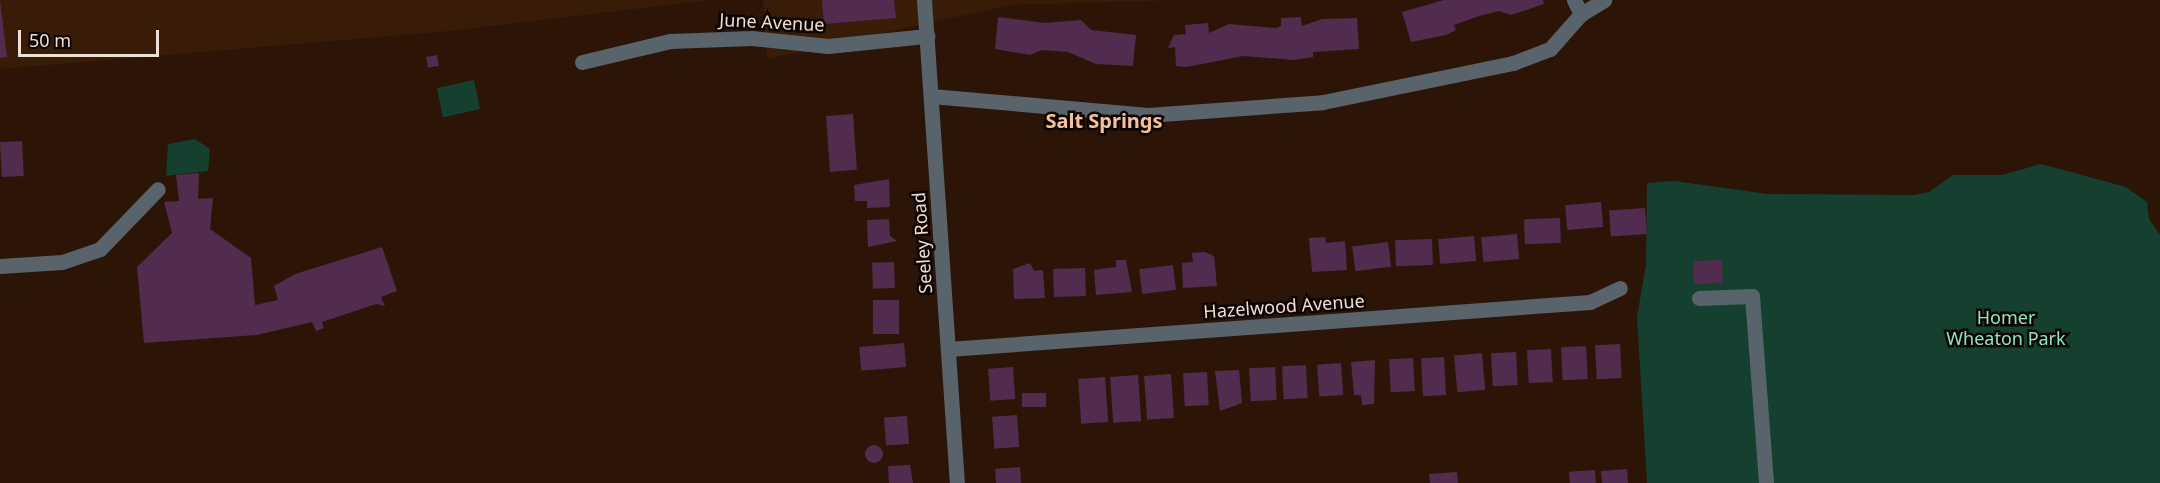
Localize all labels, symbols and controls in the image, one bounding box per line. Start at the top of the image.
street label: June Avenue [719,8,825,36]
scale bar [21,18,162,56]
text: 50 m [29,28,71,52]
district label: Salt Springs [1045,108,1163,132]
street label: Seeley Road [908,192,936,294]
street label: Hazelwood Avenue [1203,290,1365,322]
park label: Homer Wheaton Park [1946,307,2066,350]

